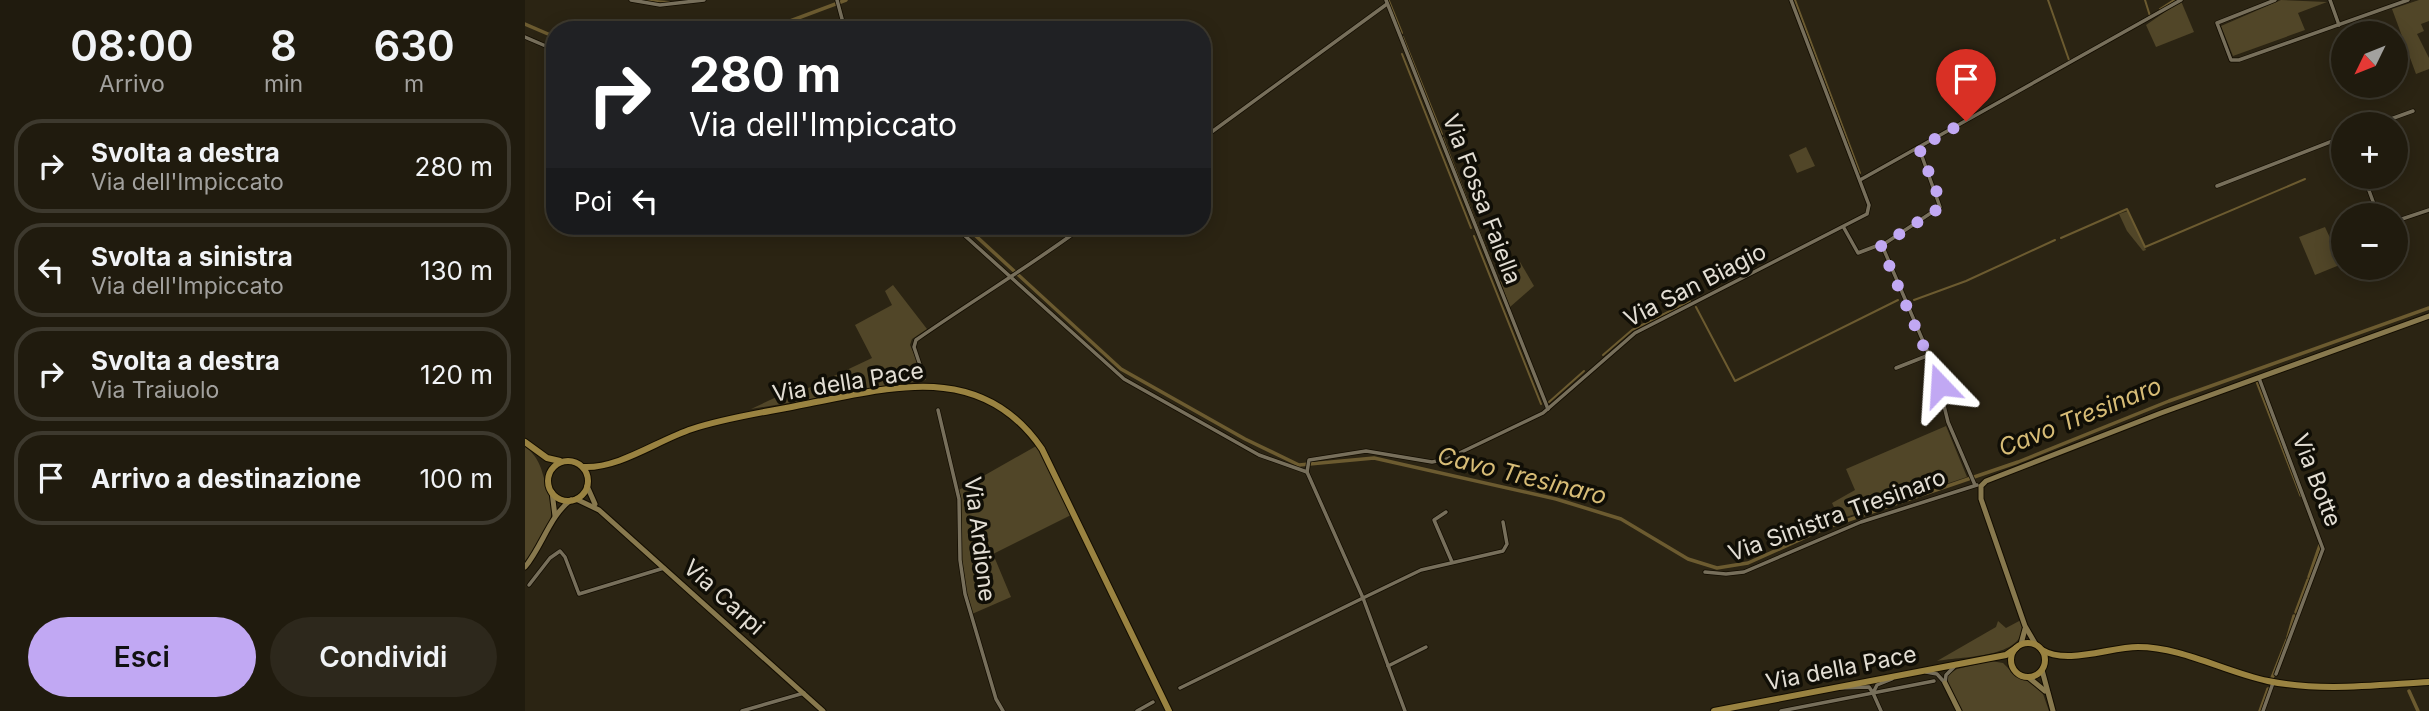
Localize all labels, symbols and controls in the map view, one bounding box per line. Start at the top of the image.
text: 08:00 [70,20,194,71]
text: 8 [270,20,297,71]
text: 630 [373,20,455,71]
north arrow [2331,21,2408,98]
map controls [2331,21,2408,280]
text: 280 m [689,45,841,104]
icon: right [574,49,665,140]
pin [1936,49,1996,121]
icon: arrive [1947,60,1985,98]
text: Arrivo [99,70,165,98]
text: min [264,70,303,98]
text: m [404,70,424,98]
text: Via dell'Impiccato [689,105,957,144]
street label: Via Fossa Faiella [1437,110,1527,288]
button: + [2331,112,2408,189]
text: Svolta a destra [91,137,280,168]
icon: right [32,147,70,185]
text: 280 m [415,151,493,182]
text: Via dell'Impiccato [91,168,284,196]
icon: left [626,182,664,220]
text: Poi [574,186,612,217]
button: − [2331,203,2408,280]
street label: Via San Biagio [1619,237,1771,333]
text: Svolta a sinistra [91,241,293,272]
icon: left [32,251,70,289]
text: 130 m [420,255,493,286]
text: Via dell'Impiccato [91,272,284,300]
text: Svolta a destra [91,345,280,376]
position arrow [1903,348,1977,422]
icon: right [32,355,70,393]
street label: Via della Pace [770,356,926,408]
text: 120 m [420,359,493,390]
water label: Cavo Tresinaro [1994,371,2166,462]
text: Via Traiuolo [91,376,219,404]
street label: Via Botte [2286,430,2348,530]
water label: Cavo Tresinaro [1435,441,1610,511]
icon: arrive [32,459,70,497]
text: Arrivo a destinazione [91,463,361,494]
text: 100 m [420,463,493,494]
street label: Via Sinistra Tresinaro [1724,463,1950,567]
street label: Via Ardione [958,475,1002,603]
street label: Via Carpi [678,553,770,641]
button: Esci [28,617,256,697]
button: Condividi [270,617,497,697]
street label: Via della Pace [1763,640,1919,696]

